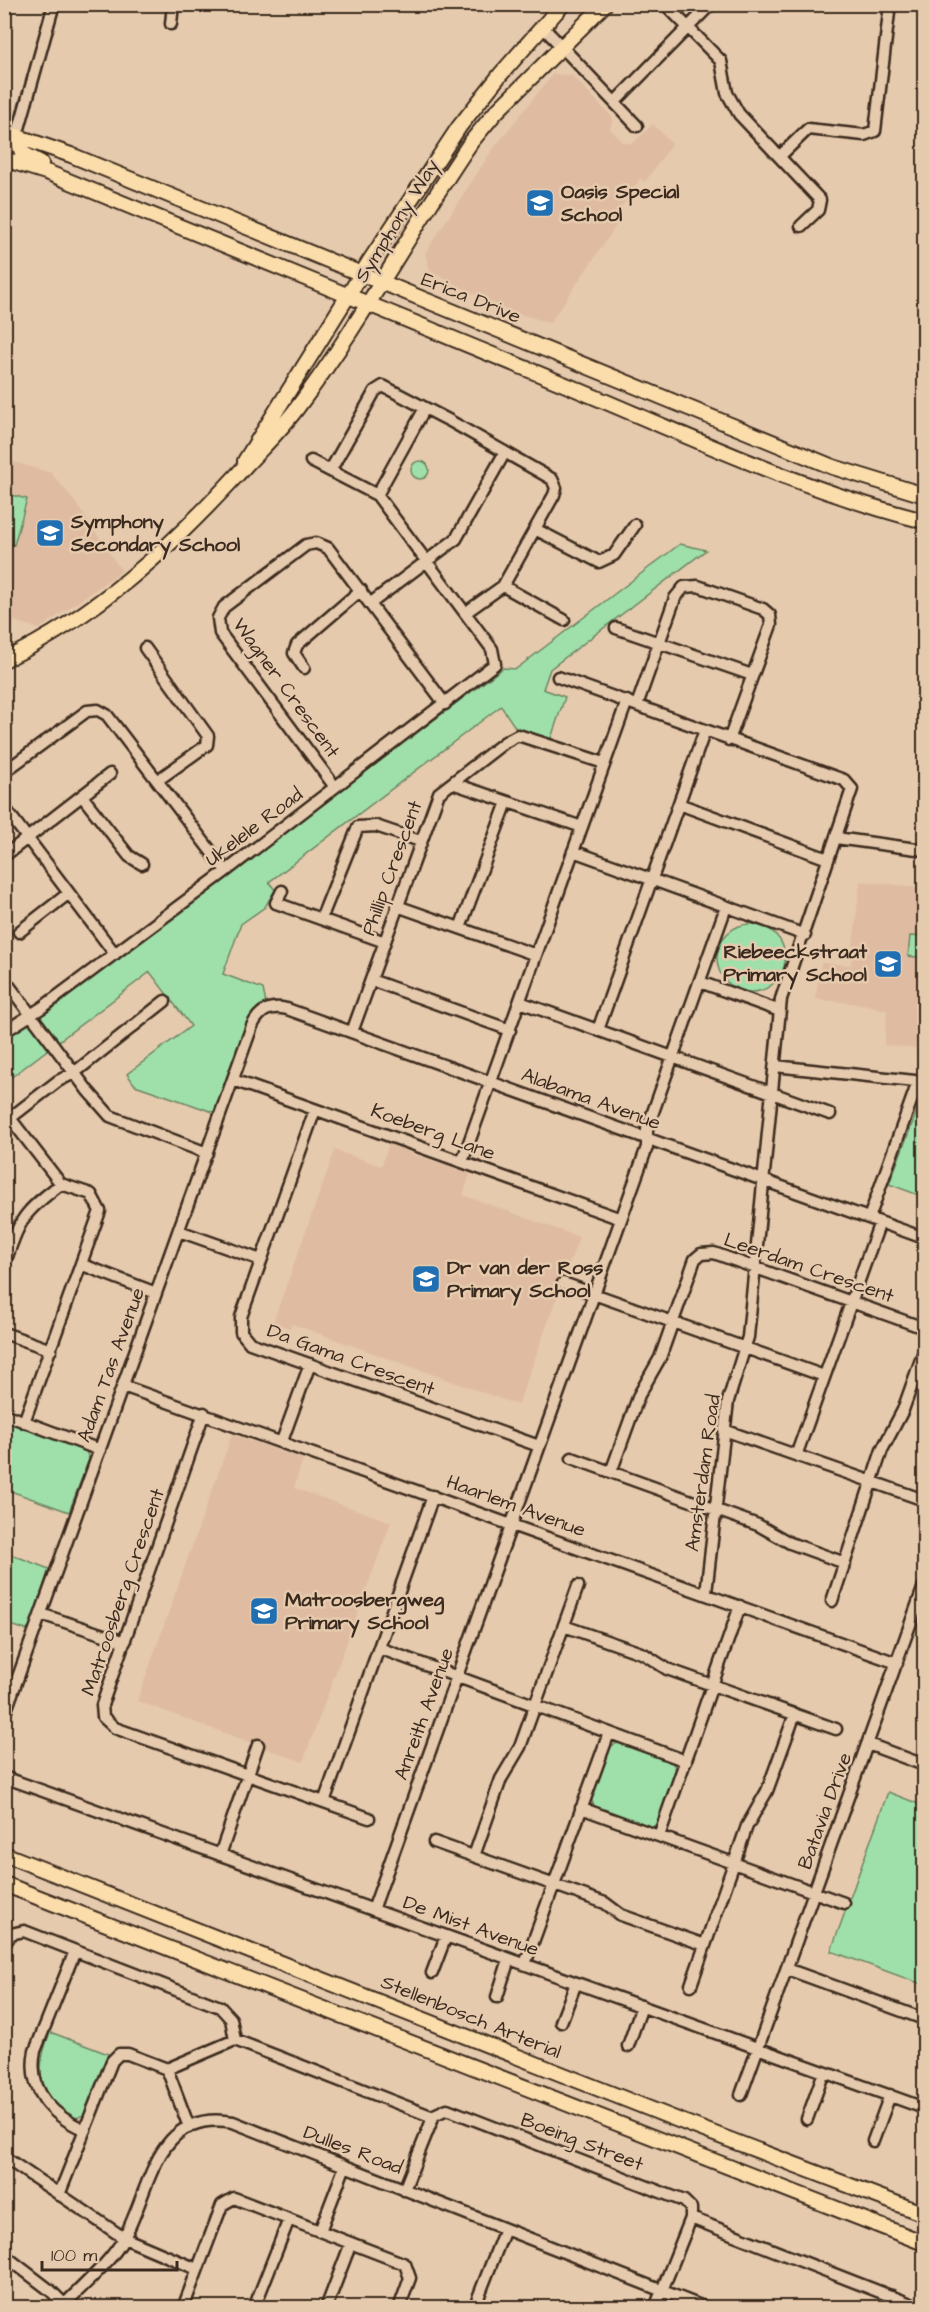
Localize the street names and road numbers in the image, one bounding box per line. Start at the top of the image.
street label: Symphony Way [348,154,447,289]
street label: Erica Drive [417,265,525,331]
street label: Wagner Crescent [225,612,346,764]
street label: Ukelele Road [199,781,309,873]
street label: Phillip Crescent [355,797,429,939]
street label: Alabama Avenue [517,1061,665,1137]
street label: Koeberg Lane [367,1097,499,1168]
street label: Leerdam Crescent [720,1226,898,1310]
street label: Adam Tas Avenue [70,1284,152,1446]
street label: Da Gama Crescent [263,1317,439,1403]
street label: Amsterdam Road [678,1393,728,1553]
street label: Haarlem Avenue [443,1468,590,1544]
street label: Matroosberg Crescent [74,1485,173,1700]
street label: Anreith Avenue [387,1644,461,1784]
street label: Batavia Drive [791,1749,859,1873]
street label: De Mist Avenue [399,1888,543,1964]
street label: Stellenbosch Arterial [377,1968,565,2066]
street label: Boeing Street [516,2106,647,2179]
street label: Dulles Road [299,2118,407,2182]

